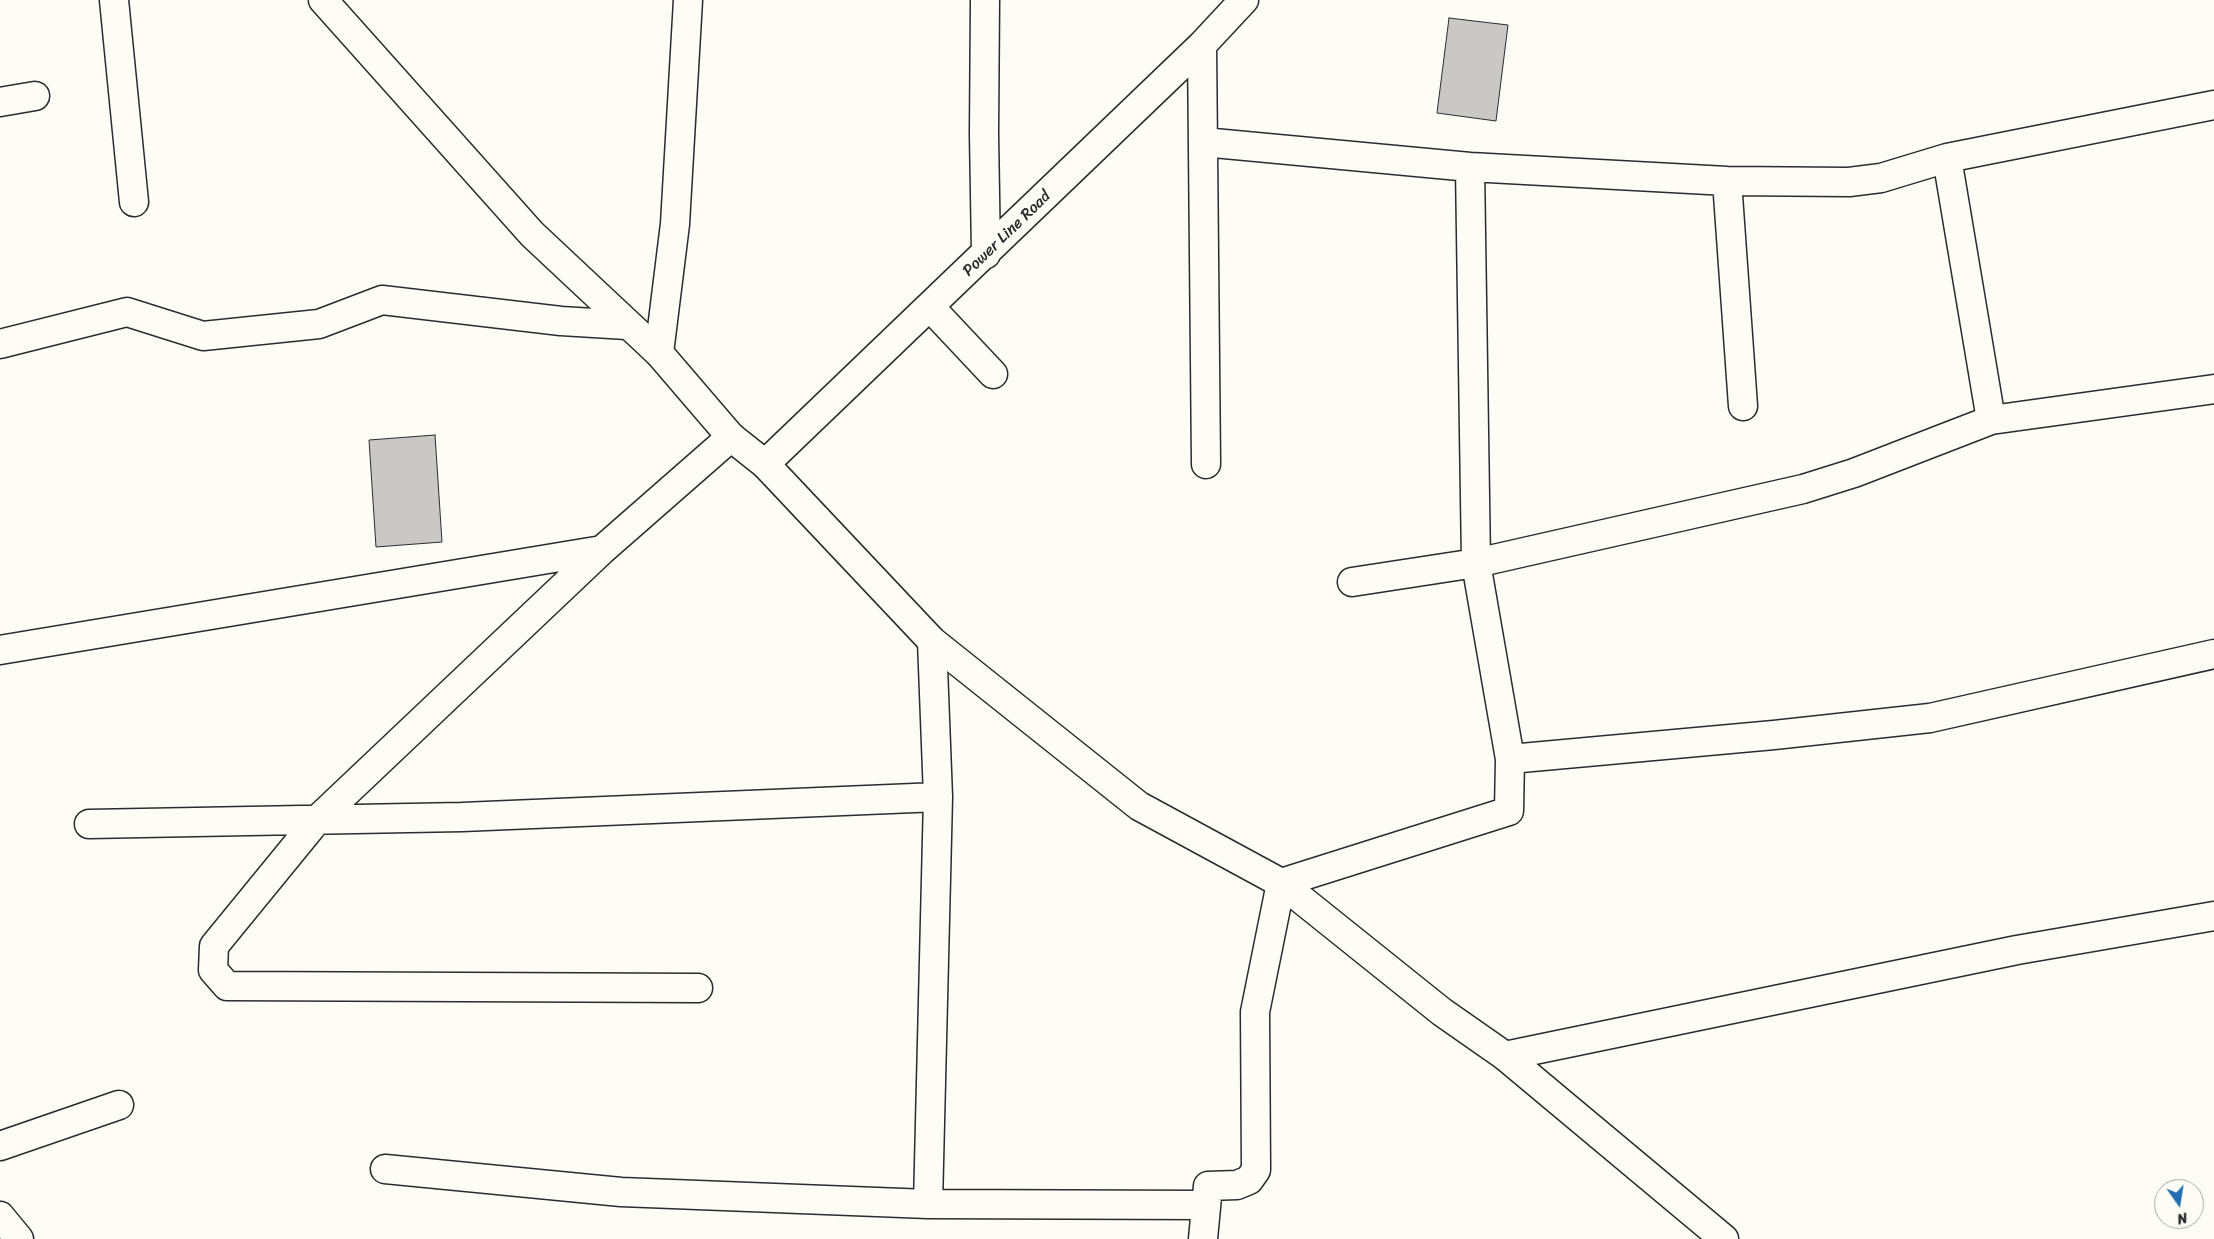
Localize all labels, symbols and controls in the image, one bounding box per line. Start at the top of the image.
street label: Power Line Road [959,187,1055,281]
north arrow [2154,1179,2204,1229]
text: N [2175,1205,2190,1231]

